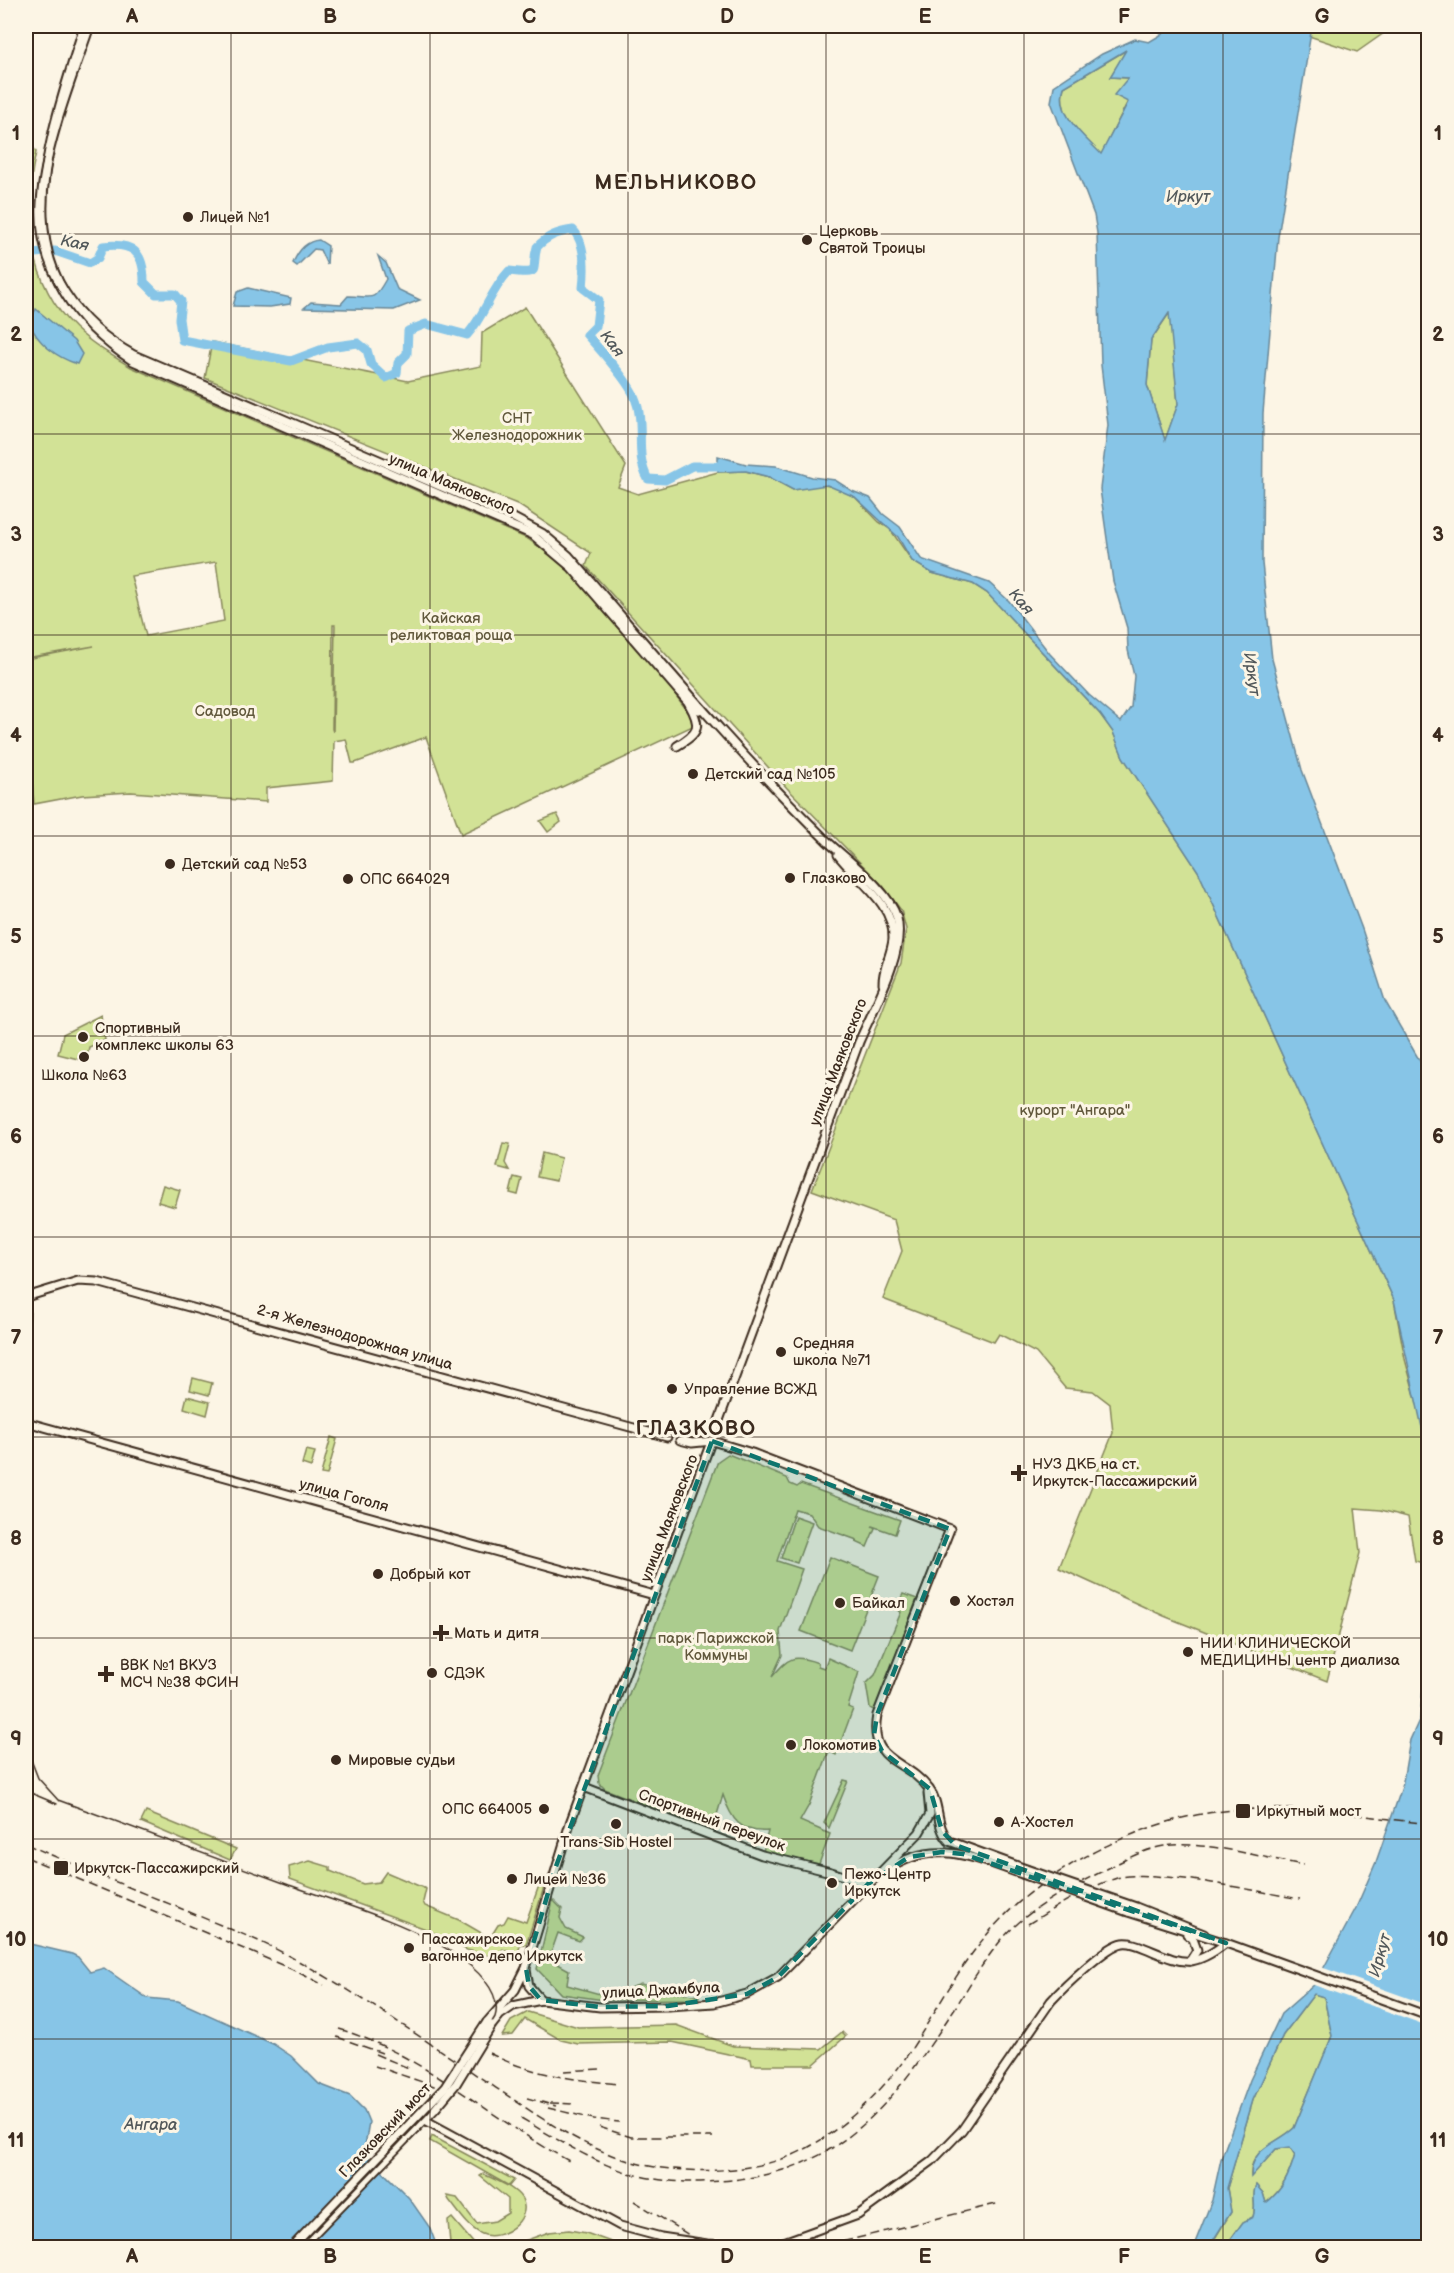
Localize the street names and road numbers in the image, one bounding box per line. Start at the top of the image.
street label: улица Маяковского [386,449,518,520]
street label: улица Маяковского [805,996,872,1129]
street label: 2-я Железнодорожная улица [255,1300,455,1375]
street label: улица Маяковского [636,1452,703,1585]
street label: улица Гоголя [297,1474,391,1517]
street label: Спортивный переулок [636,1785,788,1856]
street label: улица Джамбула [602,1978,720,2003]
street label: Глазковский мост [335,2079,436,2182]

